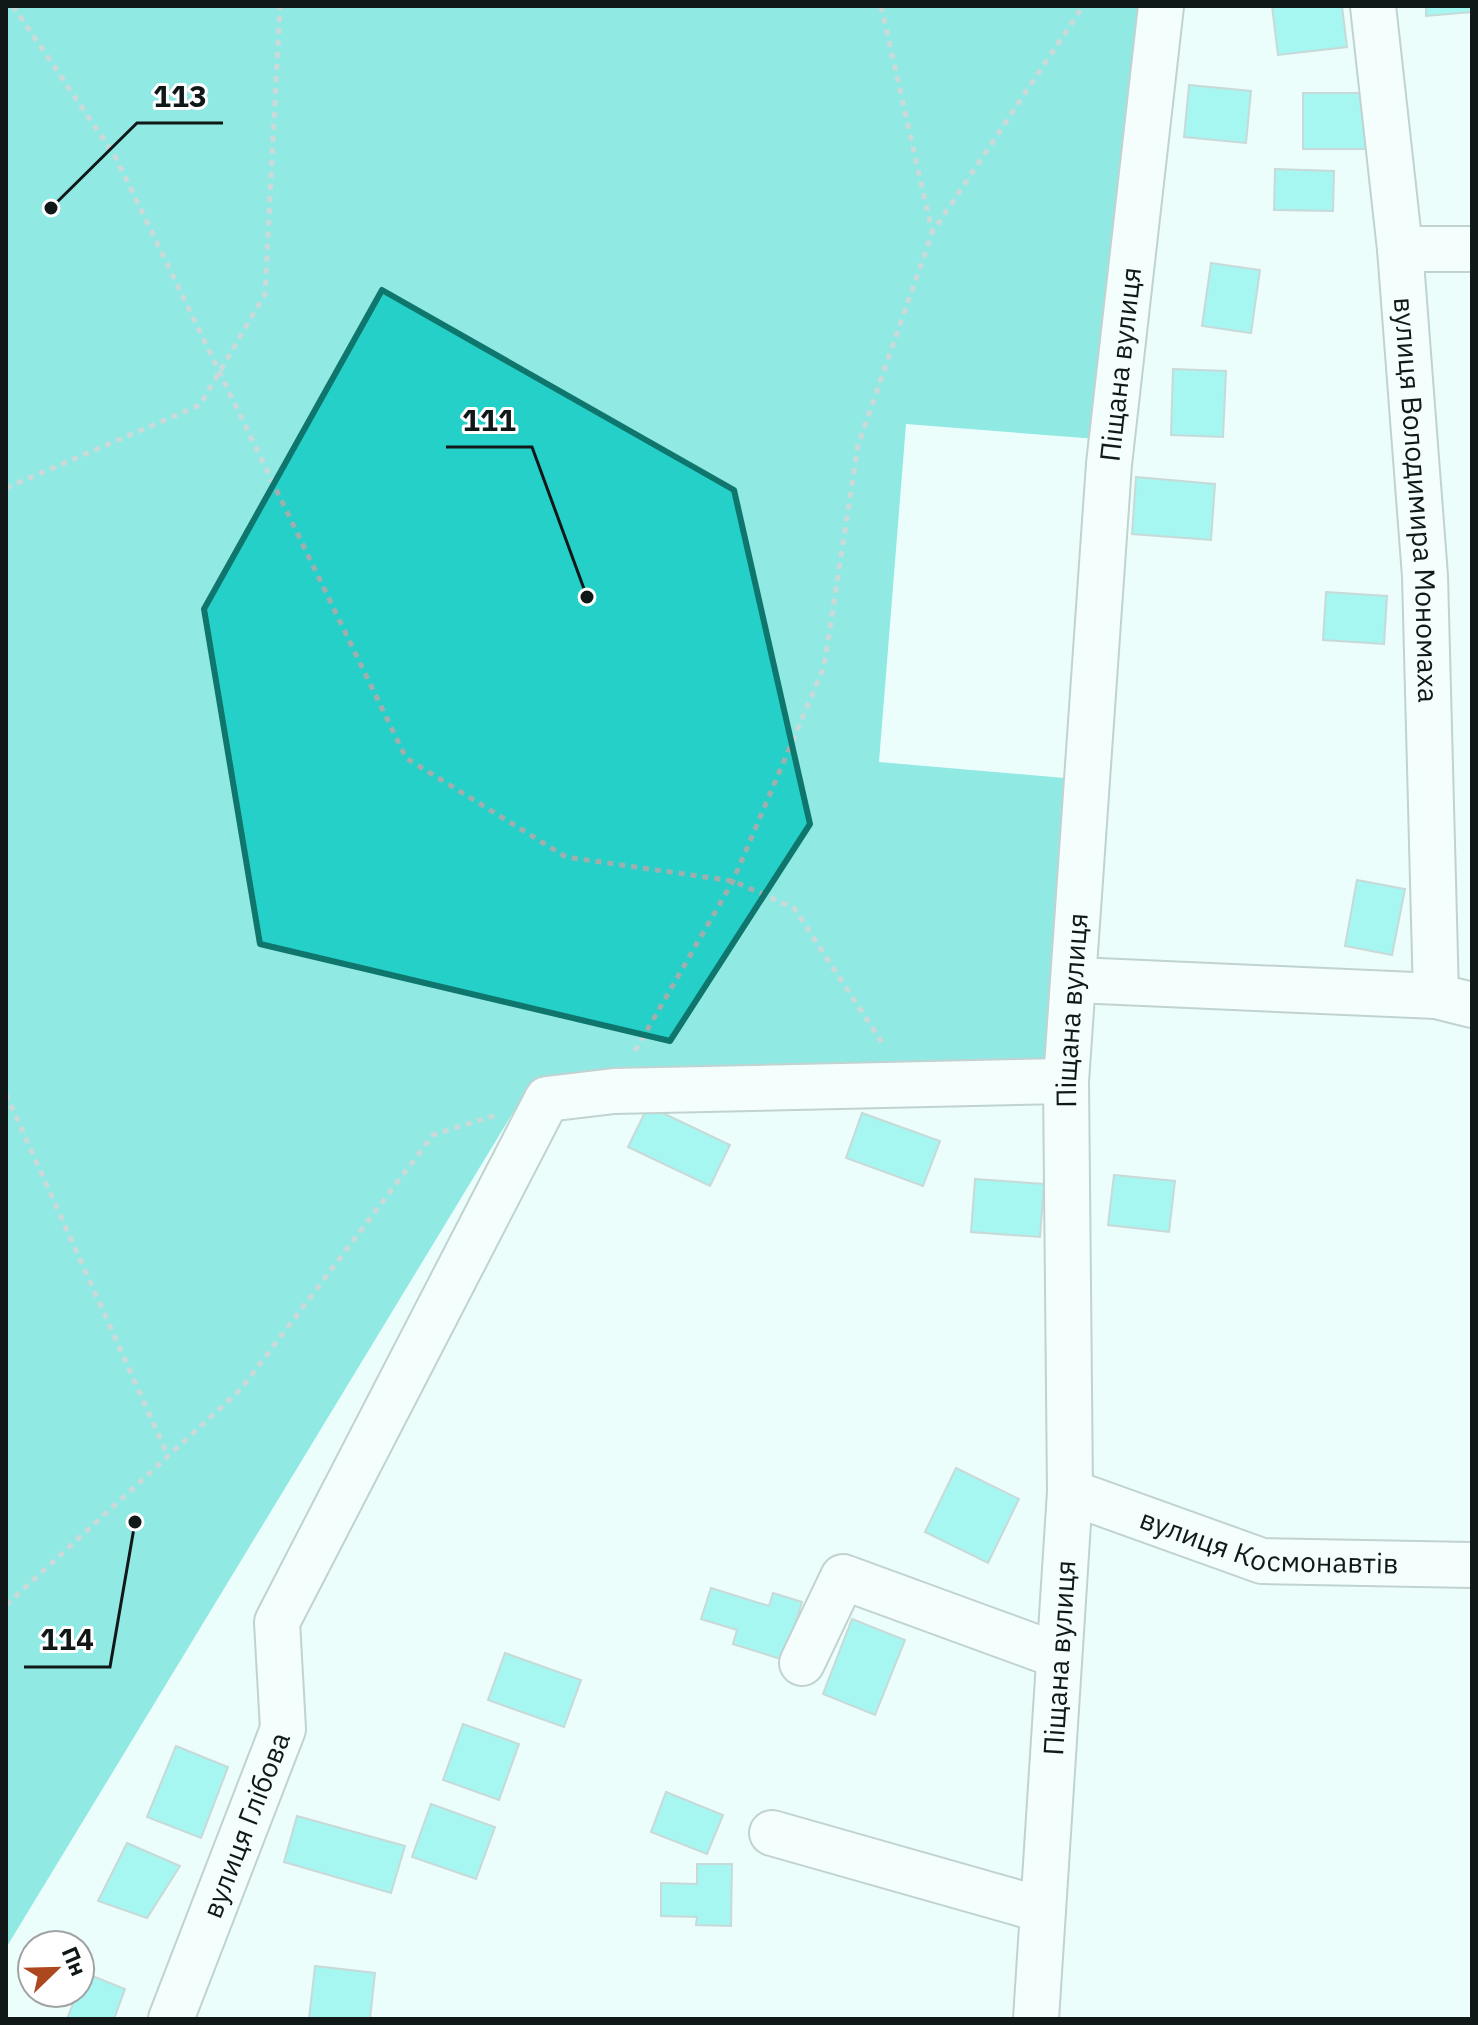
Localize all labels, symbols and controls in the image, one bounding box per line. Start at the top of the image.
callout: 113 [137,69,223,123]
text: 113 [153,76,207,115]
street label: Піщана вулиця [1090,265,1149,463]
street label: вулиця Володимира Мономаха [1386,296,1447,703]
callout: 111 [446,393,532,447]
text: 111 [462,400,516,439]
street label: Піщана вулиця [1047,911,1096,1108]
street label: вулиця Космонавтів [1135,1500,1399,1582]
street label: Піщана вулиця [1034,1559,1084,1756]
callout: 114 [24,1613,110,1667]
text: 114 [40,1619,94,1658]
street label: вулиця Глібова [193,1727,298,1923]
north arrow [16,1929,96,2009]
text: Пн [56,1942,94,1980]

